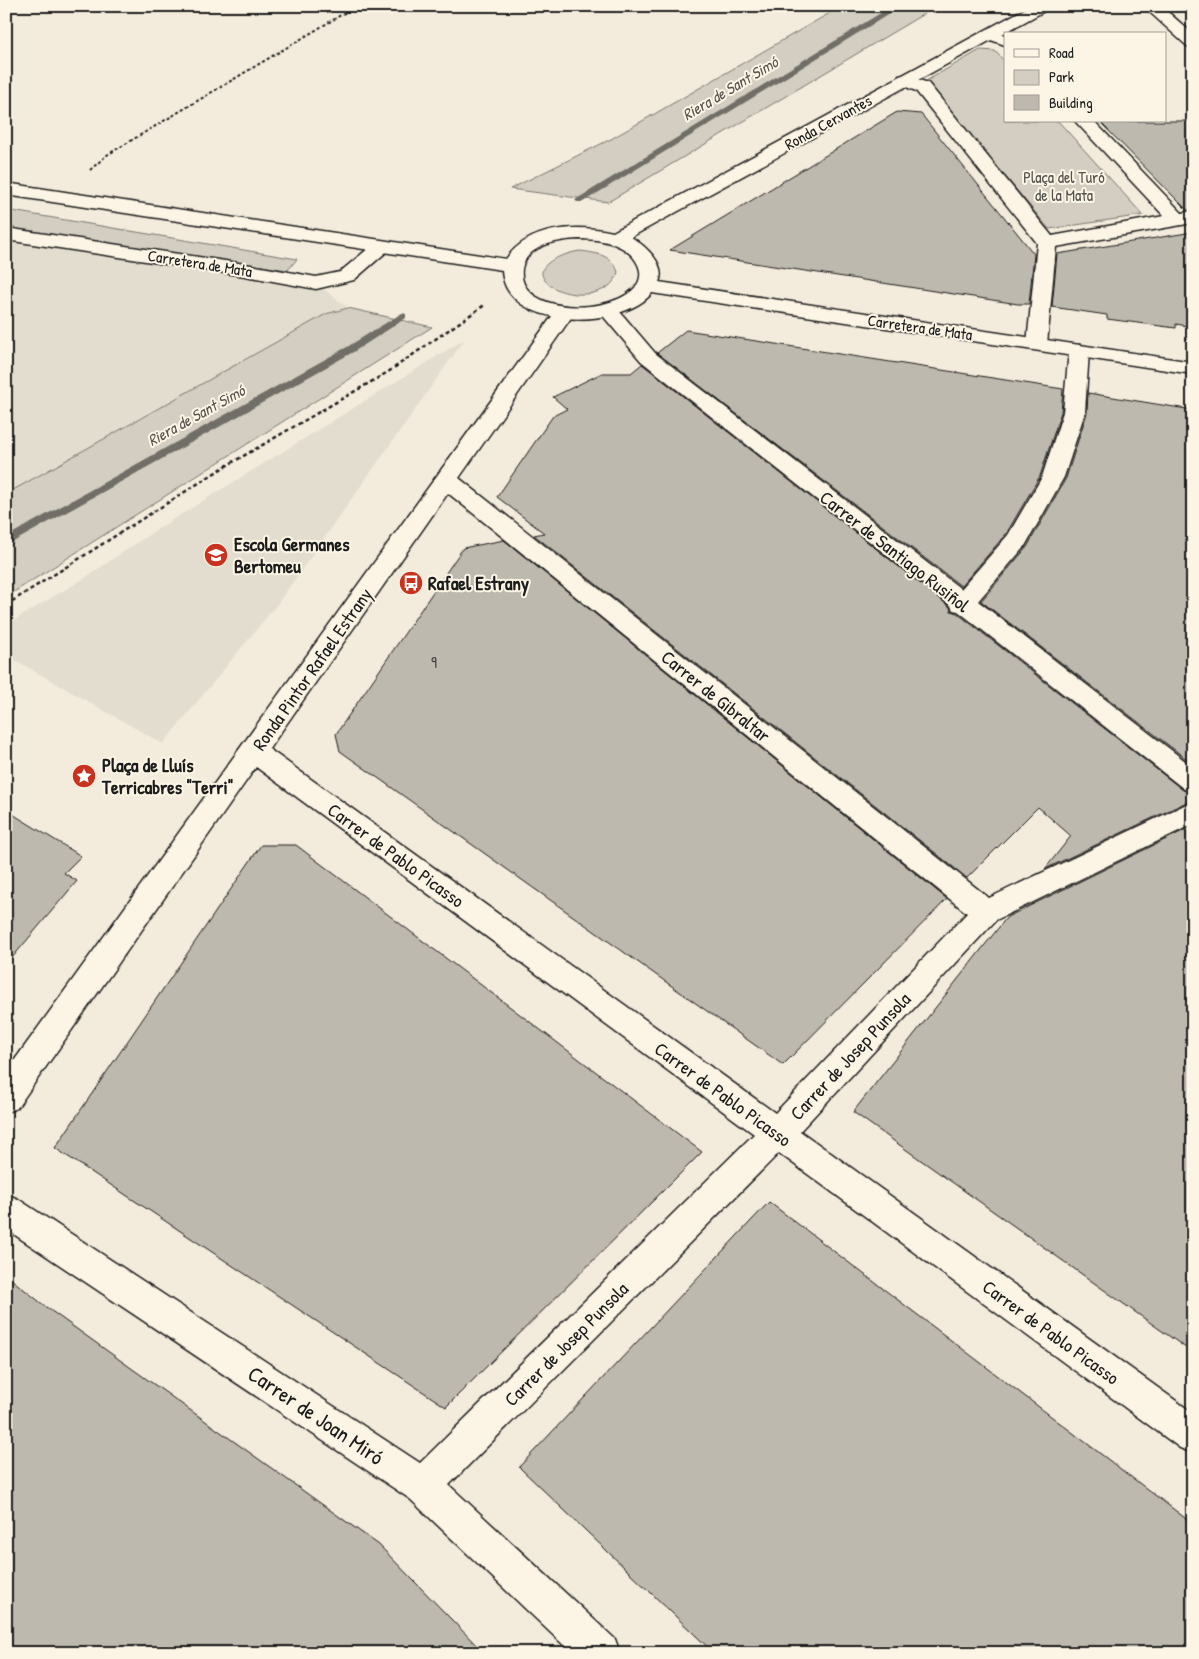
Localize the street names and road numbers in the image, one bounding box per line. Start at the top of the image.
street label: Ronda Cervantes [781,89,875,155]
street label: Carretera de Mata [146,244,254,282]
street label: Carretera de Mata [866,309,974,345]
street label: Carrer de Santiago Rusiñol [815,484,976,618]
street label: Ronda Pintor Rafael Estrany [246,583,378,755]
street label: Carrer de Gibraltar [656,644,777,749]
street label: Carrer de Pablo Picasso [322,797,470,914]
street label: Carrer de Josep Punsola [784,986,916,1126]
street label: Carrer de Pablo Picasso [649,1036,797,1153]
street label: Carrer de Pablo Picasso [977,1274,1125,1391]
street label: Carrer de Josep Punsola [498,1276,634,1412]
street label: Carrer de Joan Miró [242,1358,390,1472]

